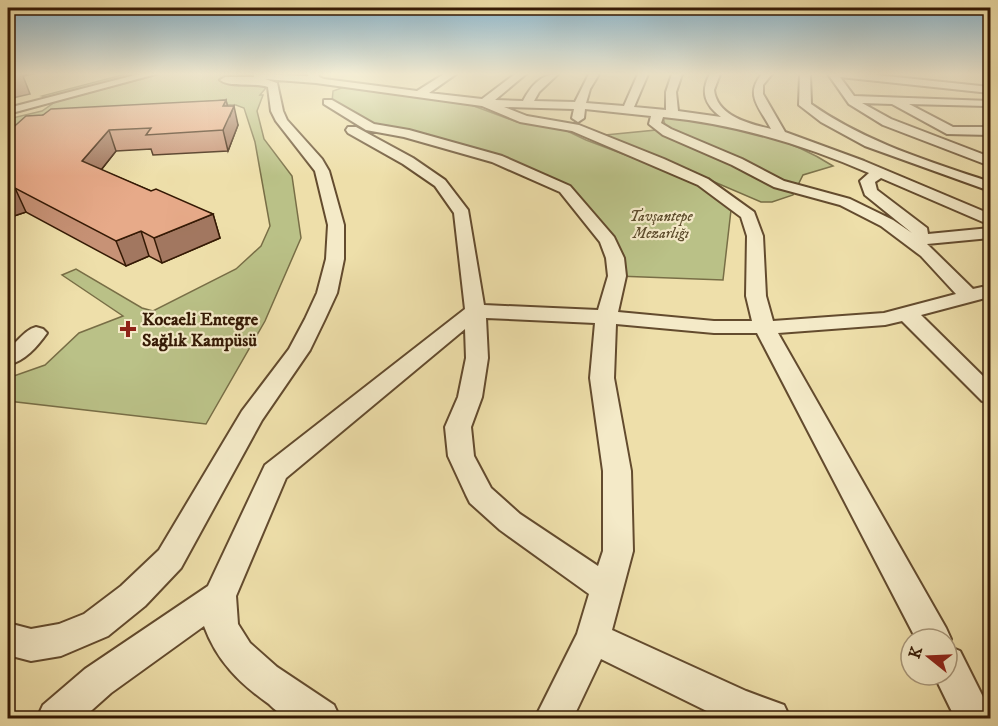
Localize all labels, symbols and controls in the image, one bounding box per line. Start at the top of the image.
park label: Tavşantepe Mezarlığı [629,207,693,243]
place label: Kocaeli Entegre Sağlık Kampüsü [142,309,259,352]
marker: Kocaeli Entegre Sağlık Kampüsü [119,320,137,338]
north arrow [899,627,959,687]
text: K [904,644,927,661]

